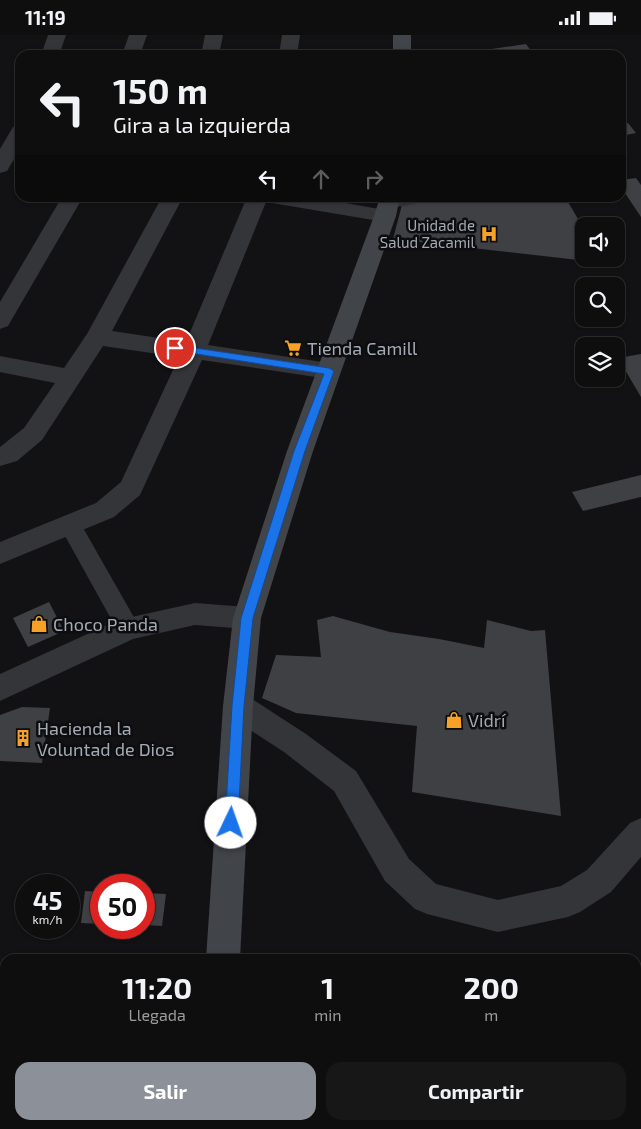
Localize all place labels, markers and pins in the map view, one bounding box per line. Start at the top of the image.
place label: Unidad de Salud Zacamil [380,216,476,251]
hospital icon: Unidad de Salud Zacamil [479,224,499,244]
pin [154,327,196,369]
place label: Tienda Camill [307,337,418,359]
supermarket icon: Tienda Camill [283,338,303,358]
place label: Choco Panda [53,613,158,635]
shop icon: Choco Panda [29,614,49,634]
place label: Vidrí [468,709,506,731]
shop icon: Vidrí [444,710,464,730]
place label: Hacienda la Voluntad de Dios [37,717,174,760]
building icon: Hacienda la Voluntad de Dios [13,728,33,748]

